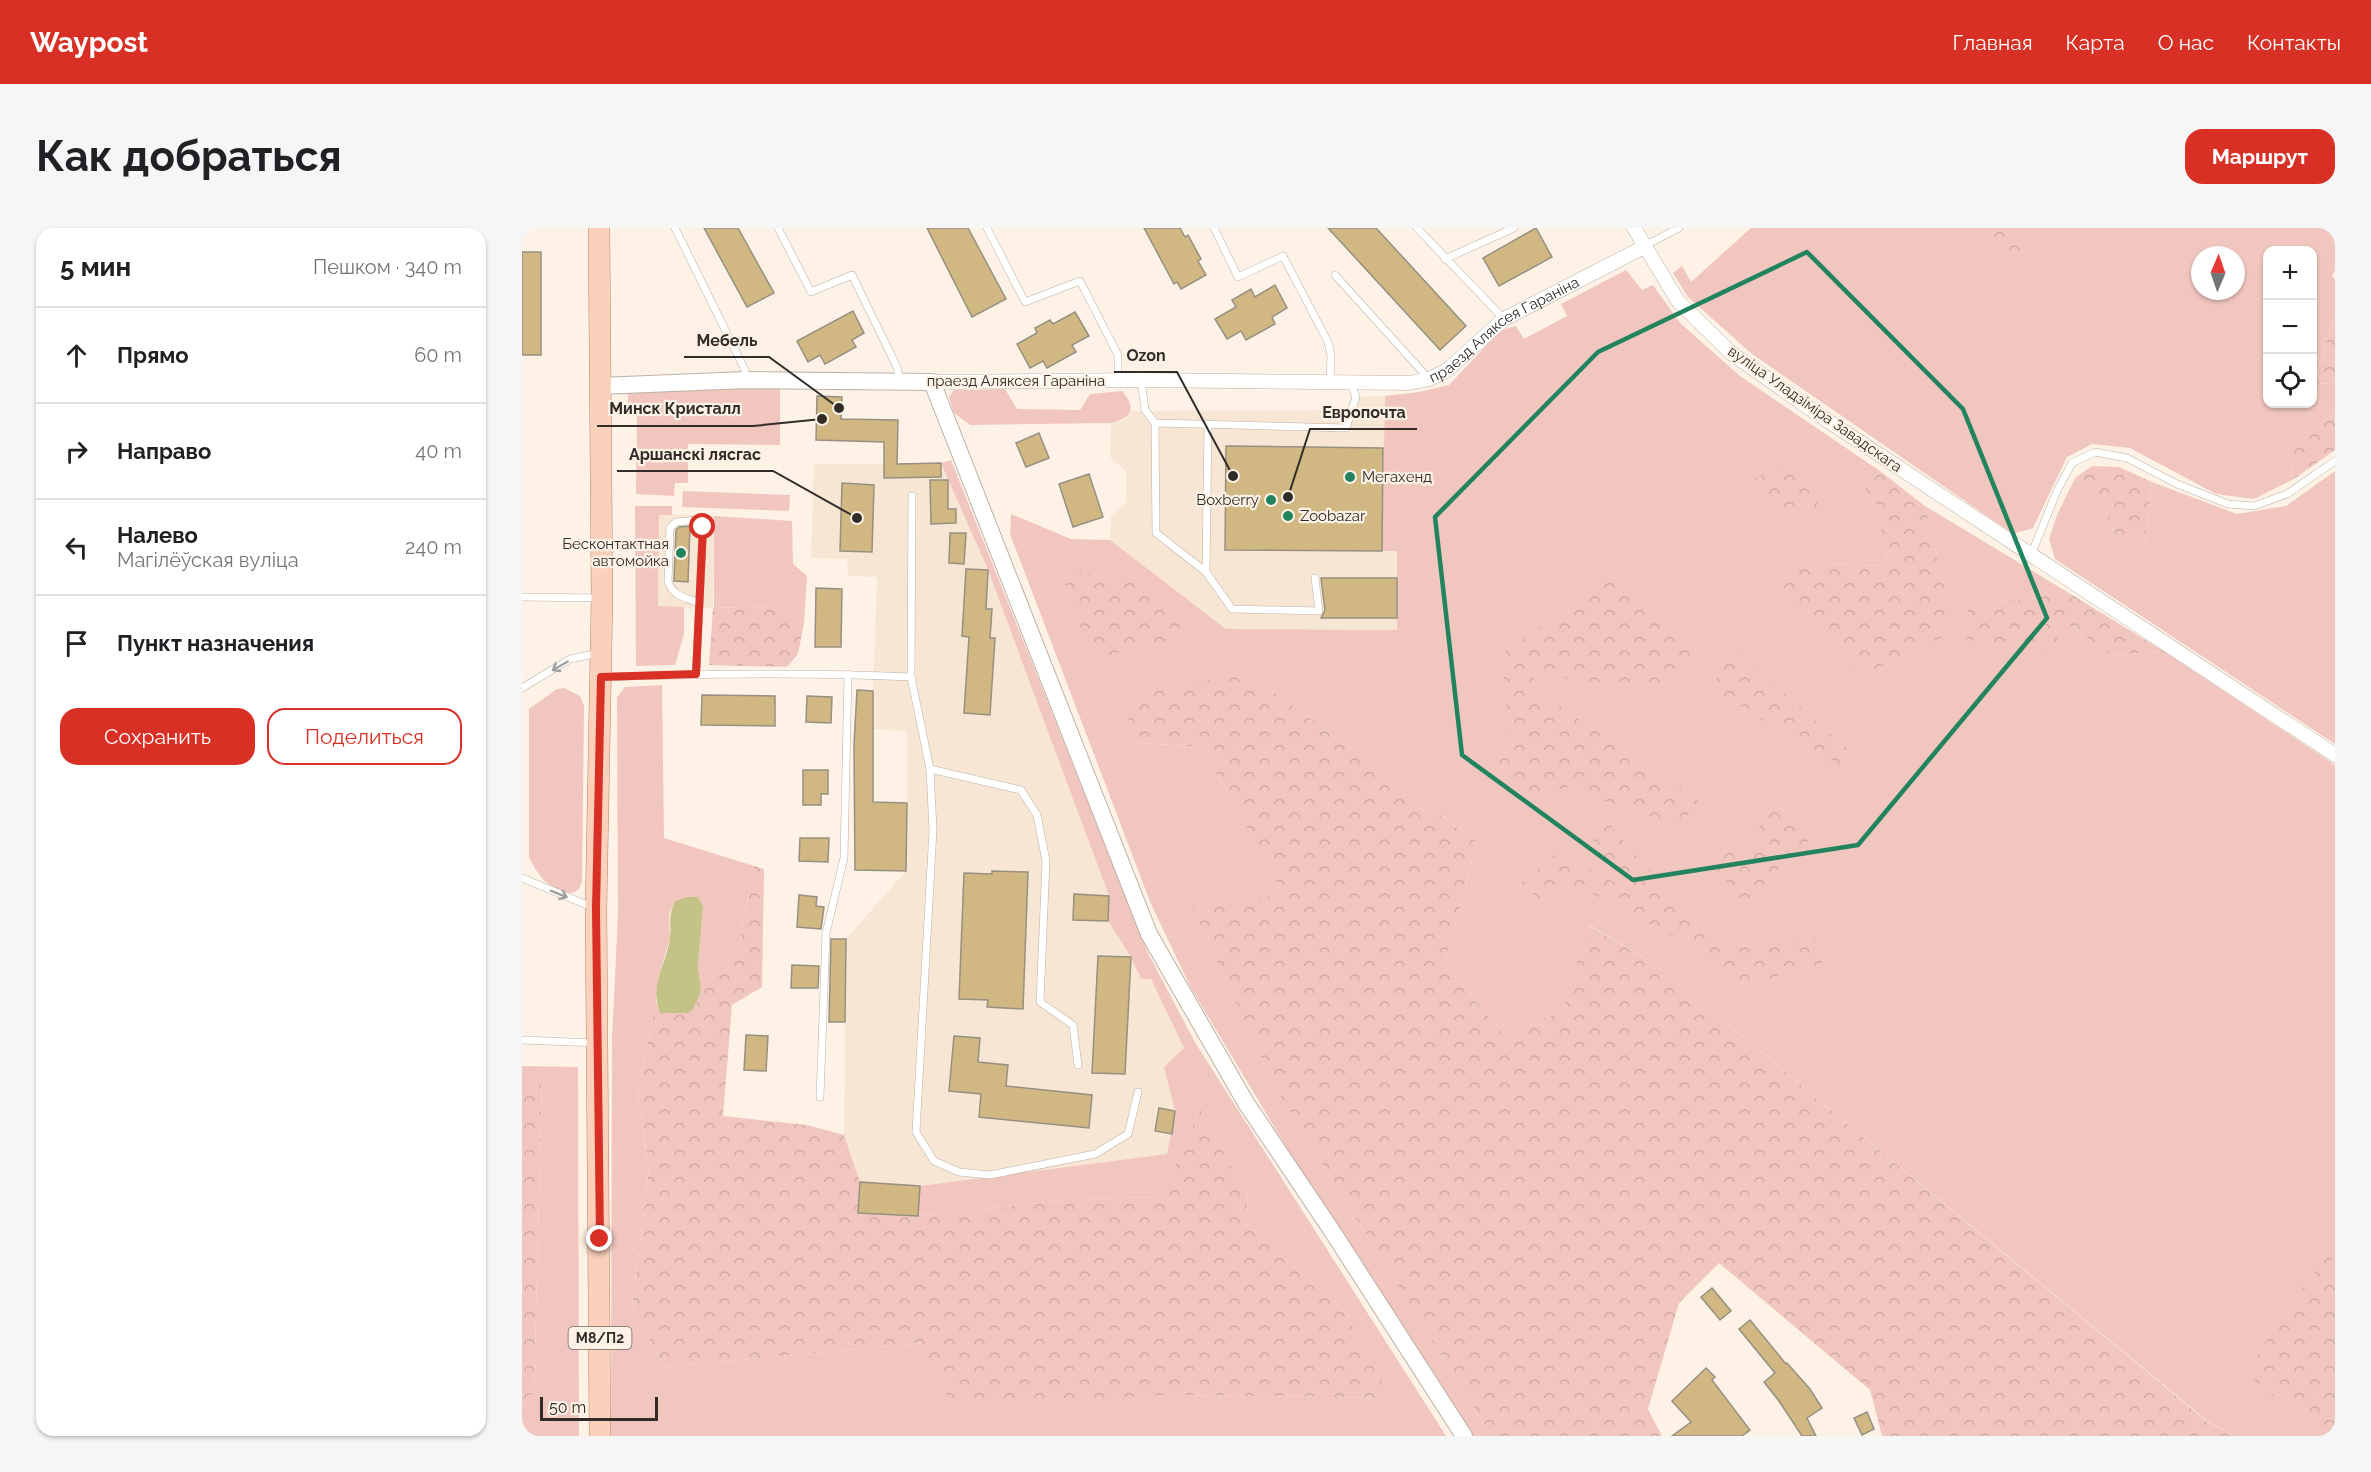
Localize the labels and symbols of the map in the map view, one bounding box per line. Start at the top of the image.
north arrow [2191,246,2245,300]
street label: праезд Аляксея Гараніна [1426,273,1582,387]
callout: Мебель [684,323,769,357]
text: Мебель [697,331,758,350]
callout: Ozon [1114,338,1177,372]
street label: вуліца Уладзіміра Завадскага [1725,342,1905,476]
text: Ozon [1126,346,1166,365]
street label: праезд Аляксея Гараніна [927,372,1105,390]
callout: Минск Кристалл [597,392,753,426]
callout: Европочта [1310,395,1417,429]
text: Минск Кристалл [609,399,741,418]
text: Европочта [1322,403,1406,422]
callout: Аршанскі лясгас [617,437,773,471]
text: Аршанскі лясгас [629,445,761,464]
place label: Мегахенд [1362,468,1432,486]
marker: Мегахенд [1343,470,1357,484]
place label: Boxberry [1196,491,1259,509]
marker: Boxberry [1264,493,1278,507]
place label: Zoobazar [1300,507,1366,525]
marker: Zoobazar [1281,509,1295,523]
route start [689,513,715,539]
place label: Бесконтактная автомойка [562,535,669,570]
marker: Бесконтактная автомойка [674,546,688,560]
one-way arrow [552,660,569,672]
one-way arrow [549,889,568,900]
route end [586,1225,612,1251]
road number: М8/П2 [568,1327,632,1349]
scale bar [540,1394,658,1422]

